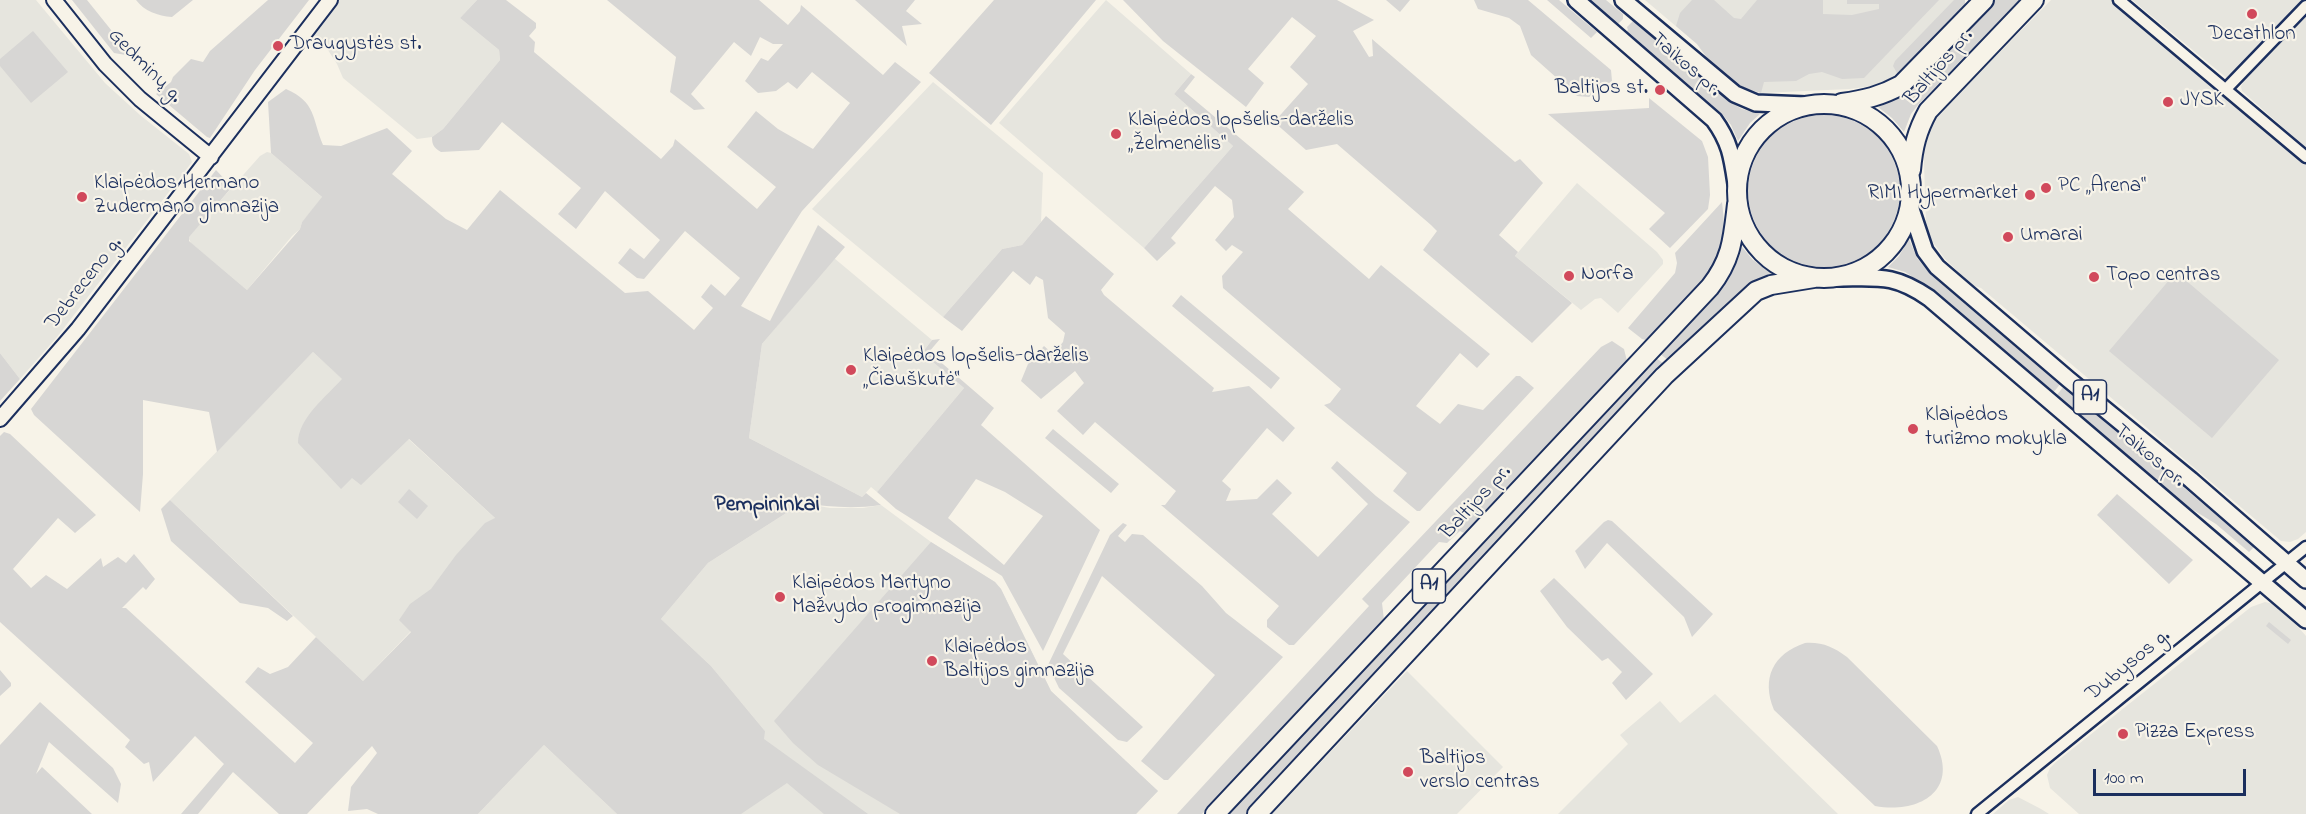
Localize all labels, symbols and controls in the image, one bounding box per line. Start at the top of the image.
marker: Decathlon [2245,7,2259,21]
place label: Decathlon [2208,23,2296,49]
street label: Gedminų g. [101,24,187,110]
street label: Baltijos pr. [1900,25,1980,111]
street label: Taikos pr. [1644,28,1726,104]
place label: Draugystės st. [290,33,421,59]
marker: Draugystės st. [271,39,285,53]
place label: Baltijos st. [1555,77,1648,103]
marker: Baltijos st. [1653,83,1667,97]
place label: JYSK [2180,89,2224,115]
marker: JYSK [2161,95,2175,109]
place label: Klaipėdos lopšelis-darželis „Želmenėlis“ [1128,109,1354,159]
marker: Klaipėdos lopšelis-darželis „Želmenėlis“ [1109,127,1123,141]
place label: Klaipėdos Hermano Zudermano gimnazija [94,172,279,222]
place label: PC „Arena“ [2058,175,2146,201]
marker: PC „Arena“ [2039,181,2053,195]
place label: RIMI Hypermarket [1867,182,2018,208]
marker: RIMI Hypermarket [2023,188,2037,202]
marker: Klaipėdos Hermano Zudermano gimnazija [75,190,89,204]
place label: Umarai [2020,224,2083,250]
marker: Umarai [2001,230,2015,244]
street label: Debreceno g. [41,233,129,335]
place label: Norfa [1581,263,1634,289]
place label: Topo centras [2106,264,2220,290]
marker: Norfa [1562,269,1576,283]
marker: Topo centras [2087,270,2101,284]
place label: Klaipėdos lopšelis-darželis „Čiauškutė“ [863,345,1089,395]
marker: Klaipėdos lopšelis-darželis „Čiauškutė“ [844,363,858,377]
road number: A1 [2074,380,2106,414]
place label: Klaipėdos turizmo mokykla [1925,404,2067,454]
street label: Taikos pr. [2108,420,2190,494]
marker: Klaipėdos turizmo mokykla [1906,422,1920,436]
street label: Baltijos pr. [1436,460,1518,546]
district label: Pempininkai [714,493,820,519]
road number: A1 [1412,569,1446,603]
place label: Klaipėdos Martyno Mažvydo progimnazija [792,572,981,622]
marker: Klaipėdos Martyno Mažvydo progimnazija [773,590,787,604]
street label: Dubysos g. [2082,624,2176,708]
place label: Klaipėdos Baltijos gimnazija [944,636,1094,686]
marker: Klaipėdos Baltijos gimnazija [925,654,939,668]
place label: Pizza Express [2135,721,2255,747]
marker: Pizza Express [2116,727,2130,741]
place label: Baltijos verslo centras [1420,747,1540,797]
scale bar [2096,757,2249,795]
marker: Baltijos verslo centras [1401,765,1415,779]
text: 100 m [2104,766,2144,792]

